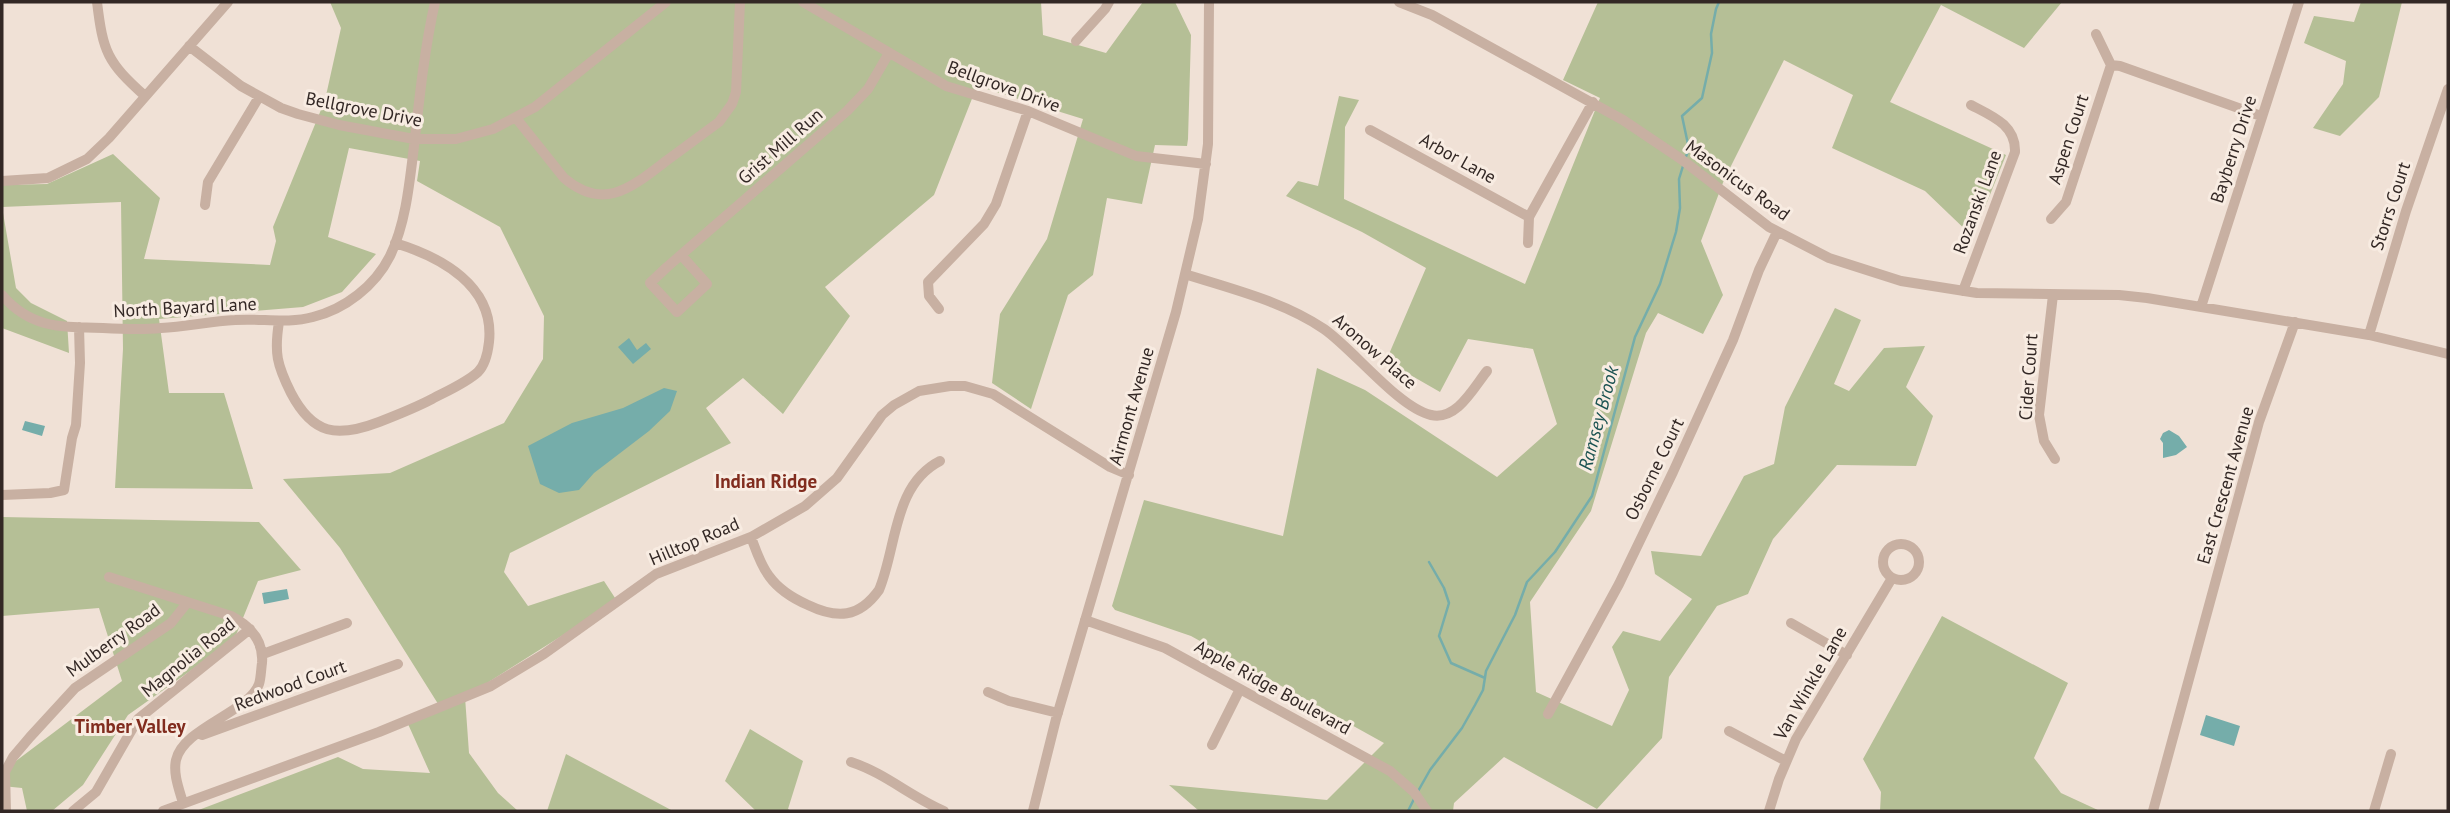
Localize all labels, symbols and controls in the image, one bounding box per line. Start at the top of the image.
street label: Bellgrove Drive [945,55,1063,117]
street label: Bellgrove Drive [304,86,424,132]
street label: Aspen Court [2043,91,2093,187]
street label: Bayberry Drive [2205,92,2261,206]
street label: Grist Mill Run [733,103,827,189]
street label: Arbor Lane [1416,128,1500,188]
street label: Masonicus Road [1681,134,1795,226]
street label: Rozanski Lane [1948,147,2006,257]
street label: Storrs Court [2365,159,2415,253]
street label: North Bayard Lane [113,292,257,322]
street label: Aronow Place [1328,308,1422,394]
street label: Cider Court [2014,333,2042,421]
street label: Airmont Avenue [1103,344,1159,468]
water label: Ramsey Brook [1573,362,1624,473]
street label: East Crescent Avenue [2191,403,2259,567]
street label: Osborne Court [1619,414,1689,524]
district label: Indian Ridge [715,469,817,493]
street label: Hilltop Road [645,512,743,570]
street label: Mulberry Road [61,598,165,682]
street label: Magnolia Road [136,612,240,702]
street label: Van Winkle Lane [1768,622,1852,745]
street label: Apple Ridge Boulevard [1191,634,1355,740]
street label: Redwood Court [231,654,349,716]
district label: Timber Valley [74,714,187,738]

